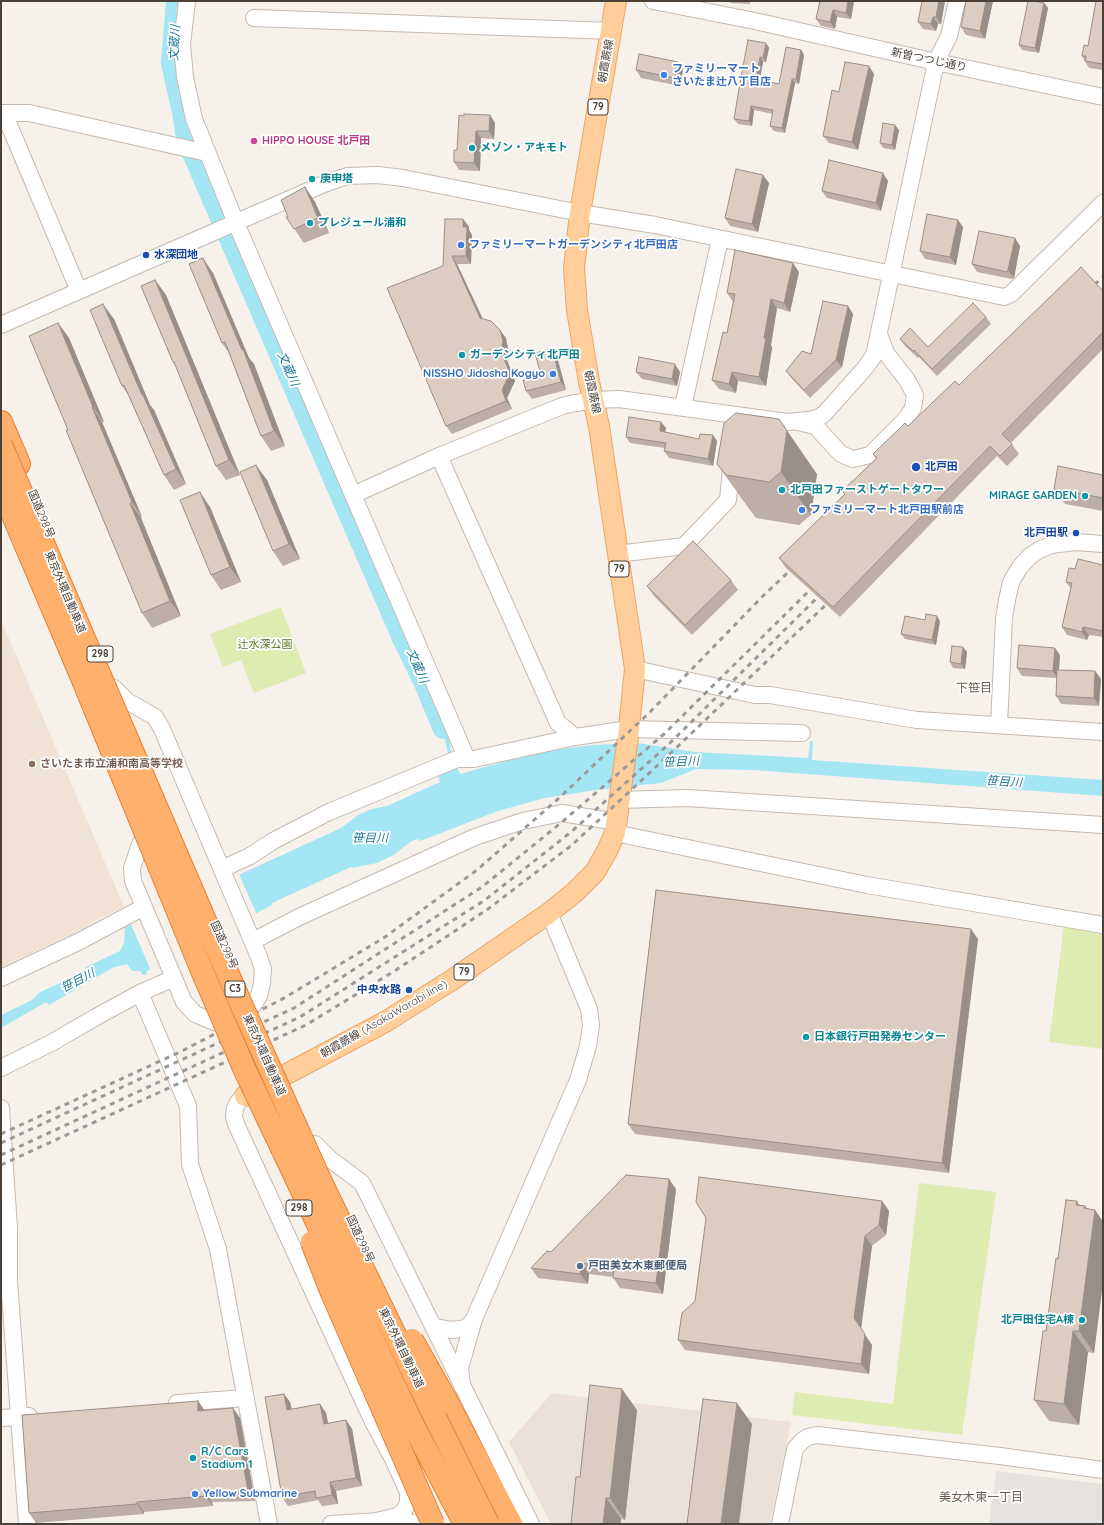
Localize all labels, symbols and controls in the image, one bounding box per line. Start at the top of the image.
water label: 文蔵川 [167,25,183,61]
street label: 朝霞蕨線 [596,38,616,84]
street label: 新曽つつじ通り [890,46,968,74]
place label: ファミリーマート さいたま辻八丁目店 [672,62,771,88]
marker: ファミリーマート さいたま辻八丁目店 [659,70,669,80]
road number: 79 [588,99,608,115]
place label: HIPPO HOUSE 北戸田 [262,134,370,148]
marker: HIPPO HOUSE 北戸田 [249,136,259,146]
place label: メゾン・アキモト [480,141,568,155]
marker: メゾン・アキモト [467,143,477,153]
place label: 庚申塔 [320,172,353,186]
marker: 庚申塔 [307,174,317,184]
place label: プレジュール浦和 [318,216,406,230]
marker: プレジュール浦和 [305,218,315,228]
place label: ファミリーマートガーデンシティ北戸田店 [469,238,678,252]
marker: ファミリーマートガーデンシティ北戸田店 [456,240,466,250]
place label: 水深団地 [154,248,198,262]
marker: 水深団地 [141,250,151,260]
place label: ガーデンシティ北戸田 [470,348,580,362]
water label: 文蔵川 [274,350,302,388]
marker: ガーデンシティ北戸田 [457,350,467,360]
place label: NISSHO Jidosha Kogyo [423,367,545,381]
marker: NISSHO Jidosha Kogyo [548,369,558,379]
street label: 朝霞蕨線 [581,369,603,415]
place label: 北戸田 [925,460,958,474]
marker: 北戸田 [910,461,922,473]
place label: 北戸田ファーストゲートタワー [790,483,944,497]
marker: 北戸田ファーストゲートタワー [777,485,787,495]
street label: 国道298号 [25,488,57,540]
place label: MIRAGE GARDEN [989,489,1077,503]
marker: MIRAGE GARDEN [1080,491,1090,501]
place label: ファミリーマート北戸田駅前店 [810,503,964,517]
marker: ファミリーマート北戸田駅前店 [797,505,807,515]
place label: 北戸田駅 [1024,526,1068,540]
marker: 北戸田駅 [1071,528,1081,538]
street label: 東京外環自動車道 [42,549,88,635]
road number: 79 [609,561,629,577]
park label: 辻水深公園 [238,638,292,652]
road number: 298 [87,646,113,662]
water label: 文蔵川 [403,647,431,685]
district label: 下笹目 [956,681,992,695]
water label: 笹目川 [663,754,699,770]
place label: さいたま市立浦和南高等学校 [40,757,183,771]
marker: さいたま市立浦和南高等学校 [27,759,37,769]
water label: 笹目川 [986,774,1022,790]
water label: 笹目川 [352,831,388,845]
street label: 国道298号 [208,919,240,971]
road number: 79 [454,964,474,980]
water label: 笹目川 [59,966,97,996]
street label: 朝霞蕨線 (AsakaWarabi line) [318,977,450,1061]
road number: C3 [225,981,245,997]
place label: 中央水路 [357,983,401,997]
marker: 中央水路 [404,985,414,995]
street label: 東京外環自動車道 [240,1012,288,1098]
place label: 日本銀行戸田発券センター [814,1030,946,1044]
marker: 日本銀行戸田発券センター [801,1032,811,1042]
road number: 298 [286,1200,312,1216]
street label: 国道298号 [343,1213,377,1265]
place label: 戸田美女木東郵便局 [588,1259,687,1273]
marker: 戸田美女木東郵便局 [575,1261,585,1271]
street label: 東京外環自動車道 [376,1306,426,1390]
place label: 北戸田住宅A棟 [1001,1313,1074,1327]
marker: 北戸田住宅A棟 [1077,1315,1087,1325]
place label: R/C Cars Stadium 1 [201,1445,252,1471]
marker: R/C Cars Stadium 1 [188,1453,198,1463]
place label: Yellow Submarine [203,1487,297,1501]
marker: Yellow Submarine [190,1489,200,1499]
district label: 美女木東一丁目 [939,1490,1023,1504]

